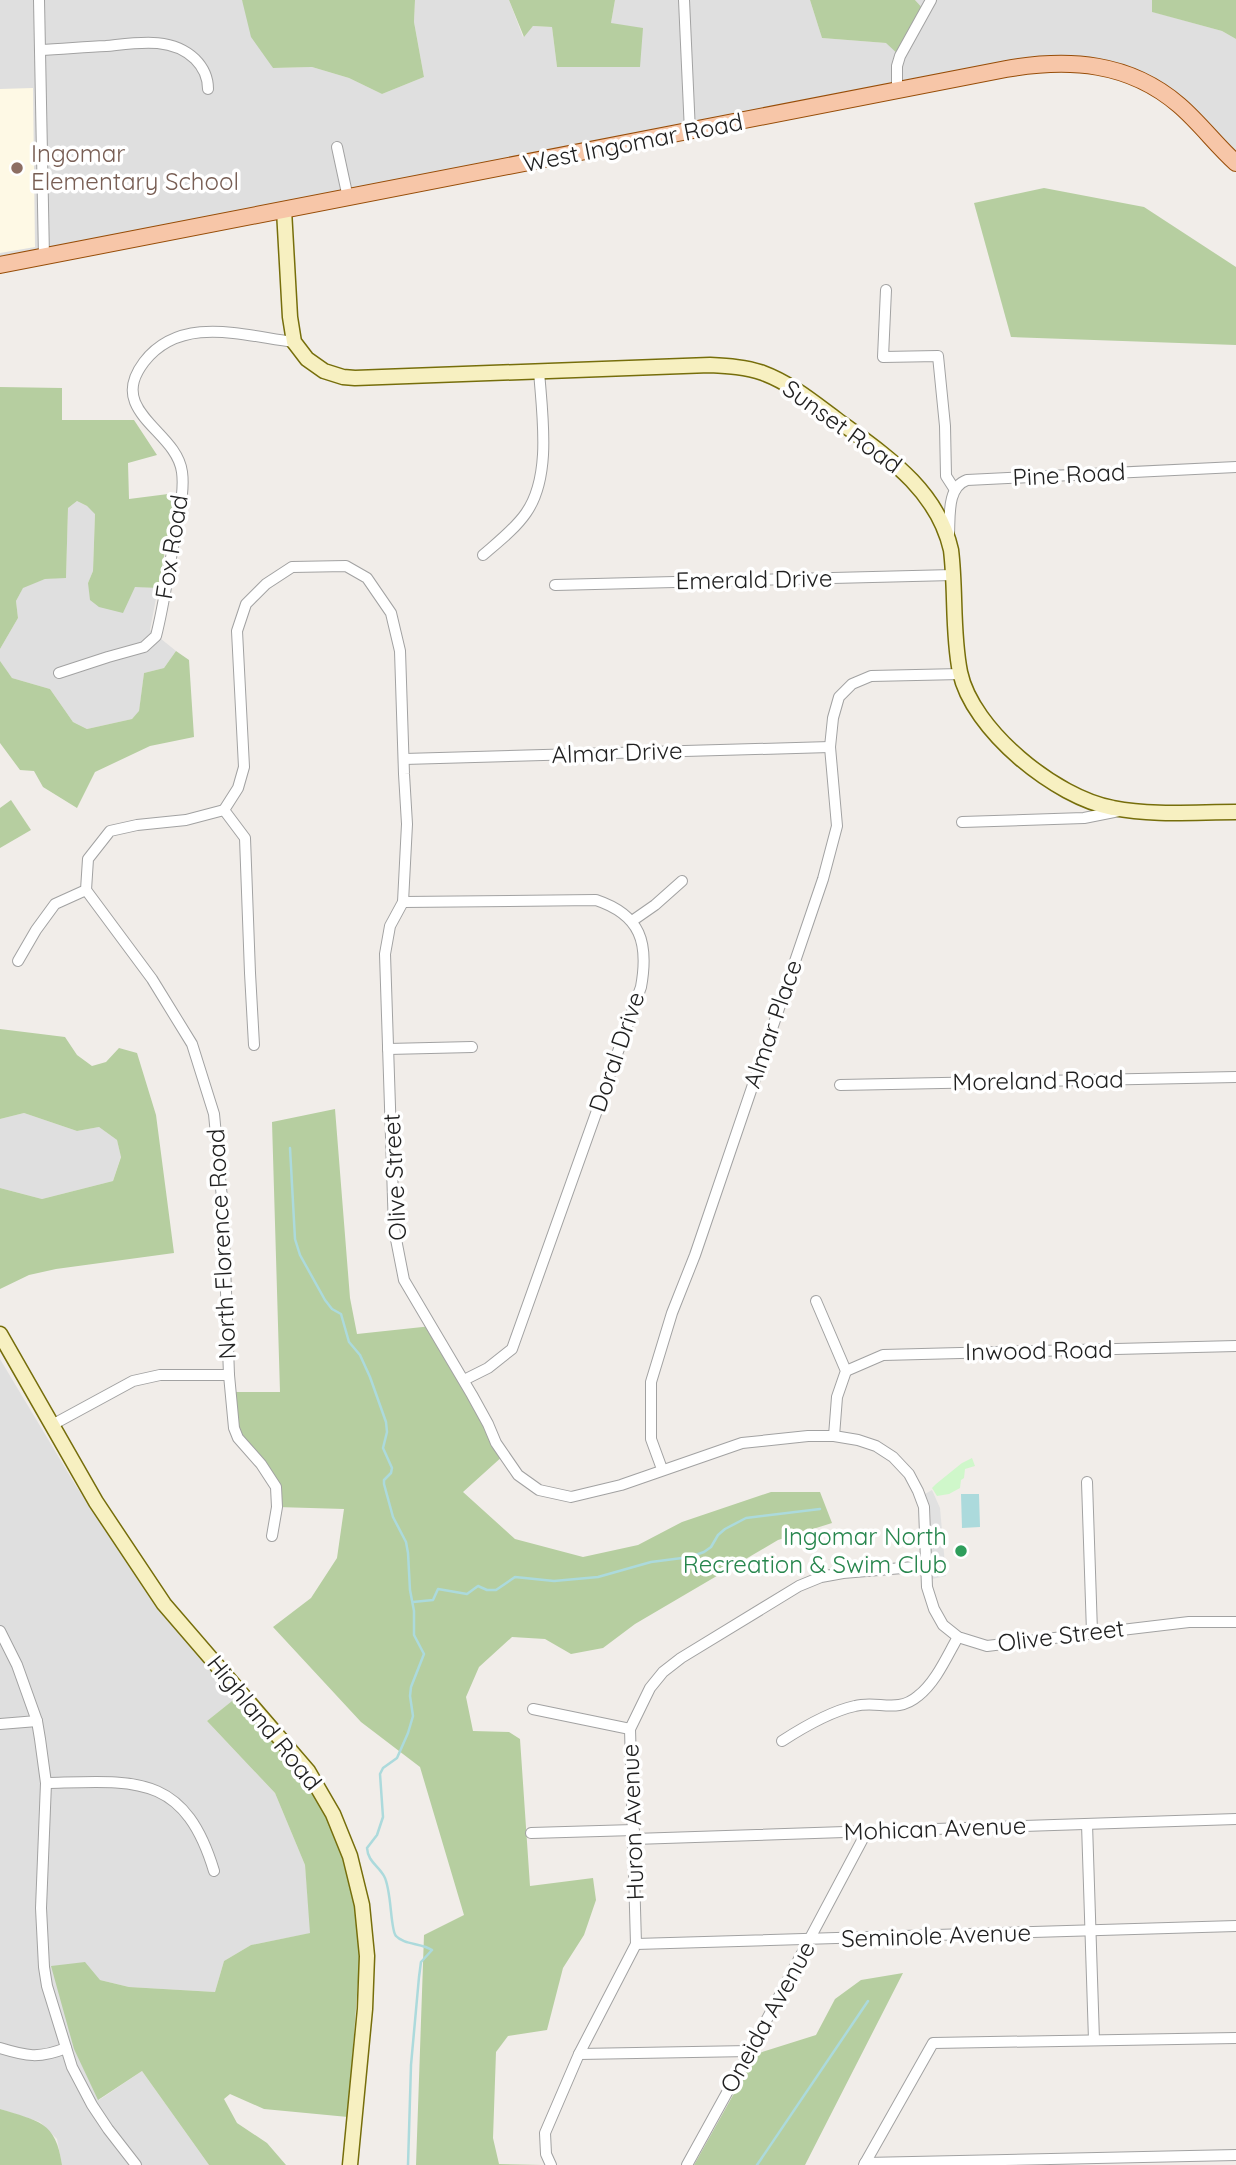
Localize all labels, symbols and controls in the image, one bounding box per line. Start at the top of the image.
street label: West Ingomar Road [521,106,745,178]
place label: Ingomar Elementary School [31,138,239,196]
marker: Ingomar Elementary School [9,160,25,176]
street label: Sunset Road [777,373,908,479]
street label: Pine Road [1012,456,1126,492]
street label: Fox Road [148,493,194,601]
street label: Emerald Drive [675,563,833,595]
street label: Almar Drive [551,735,683,769]
street label: Almar Place [736,956,808,1092]
street label: Doral Drive [581,988,651,1116]
street label: Moreland Road [952,1064,1124,1096]
street label: Olive Street [376,1113,412,1241]
street label: North Florence Road [200,1128,242,1360]
street label: Inwood Road [965,1334,1113,1366]
place label: Ingomar North Recreation & Swim Club [683,1521,947,1579]
marker: Ingomar North Recreation & Swim Club [953,1543,969,1559]
street label: Olive Street [996,1612,1126,1658]
street label: Highland Road [201,1649,329,1796]
street label: Huron Avenue [614,1743,650,1901]
street label: Mohican Avenue [843,1810,1027,1846]
street label: Seminole Avenue [841,1917,1031,1953]
street label: Oneida Avenue [713,1935,821,2098]

